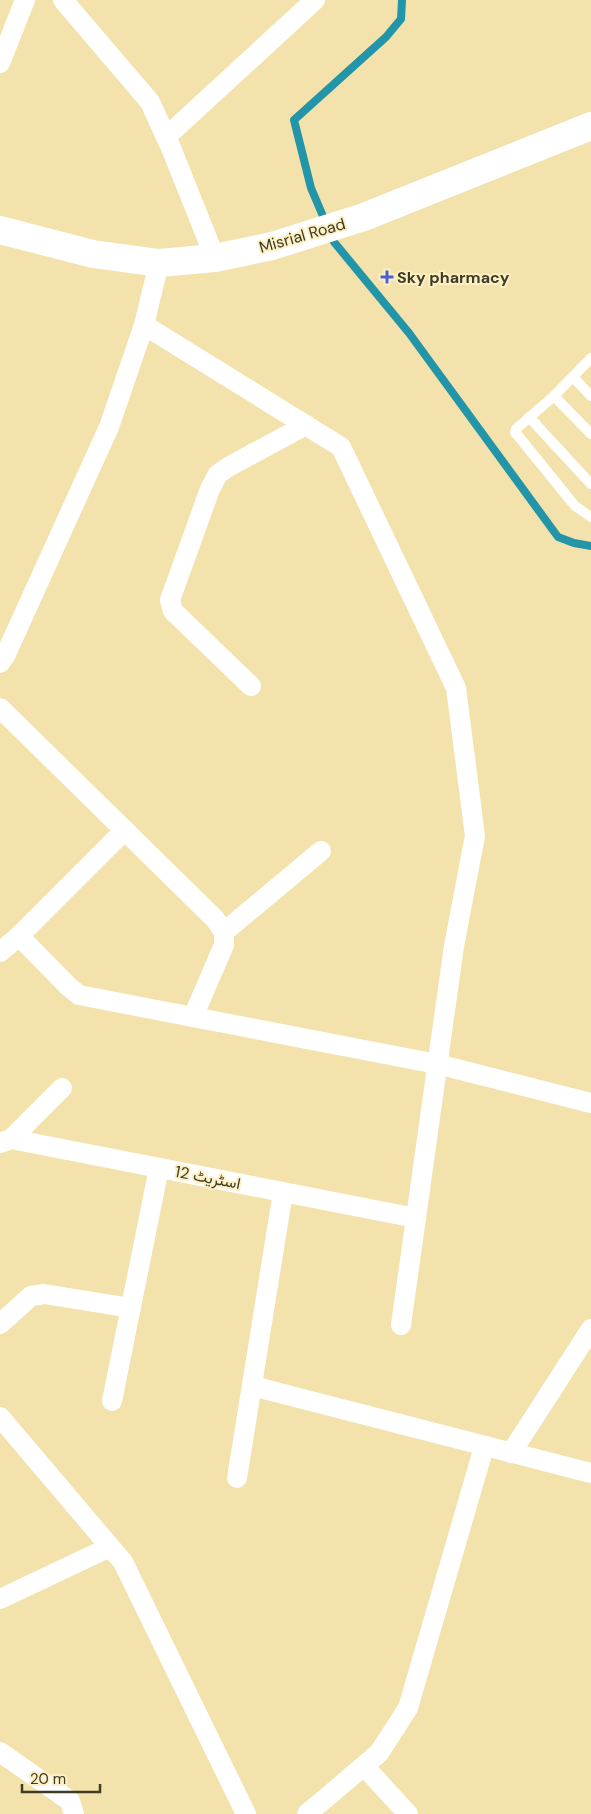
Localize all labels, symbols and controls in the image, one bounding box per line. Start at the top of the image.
street label: Misrial Road [257,213,348,258]
place label: Sky pharmacy [397,267,510,288]
marker: Sky pharmacy [381,271,393,283]
street label: اسٹریٹ 12 [173,1161,242,1194]
scale bar [22,1762,100,1794]
text: 20 m [30,1769,66,1789]

